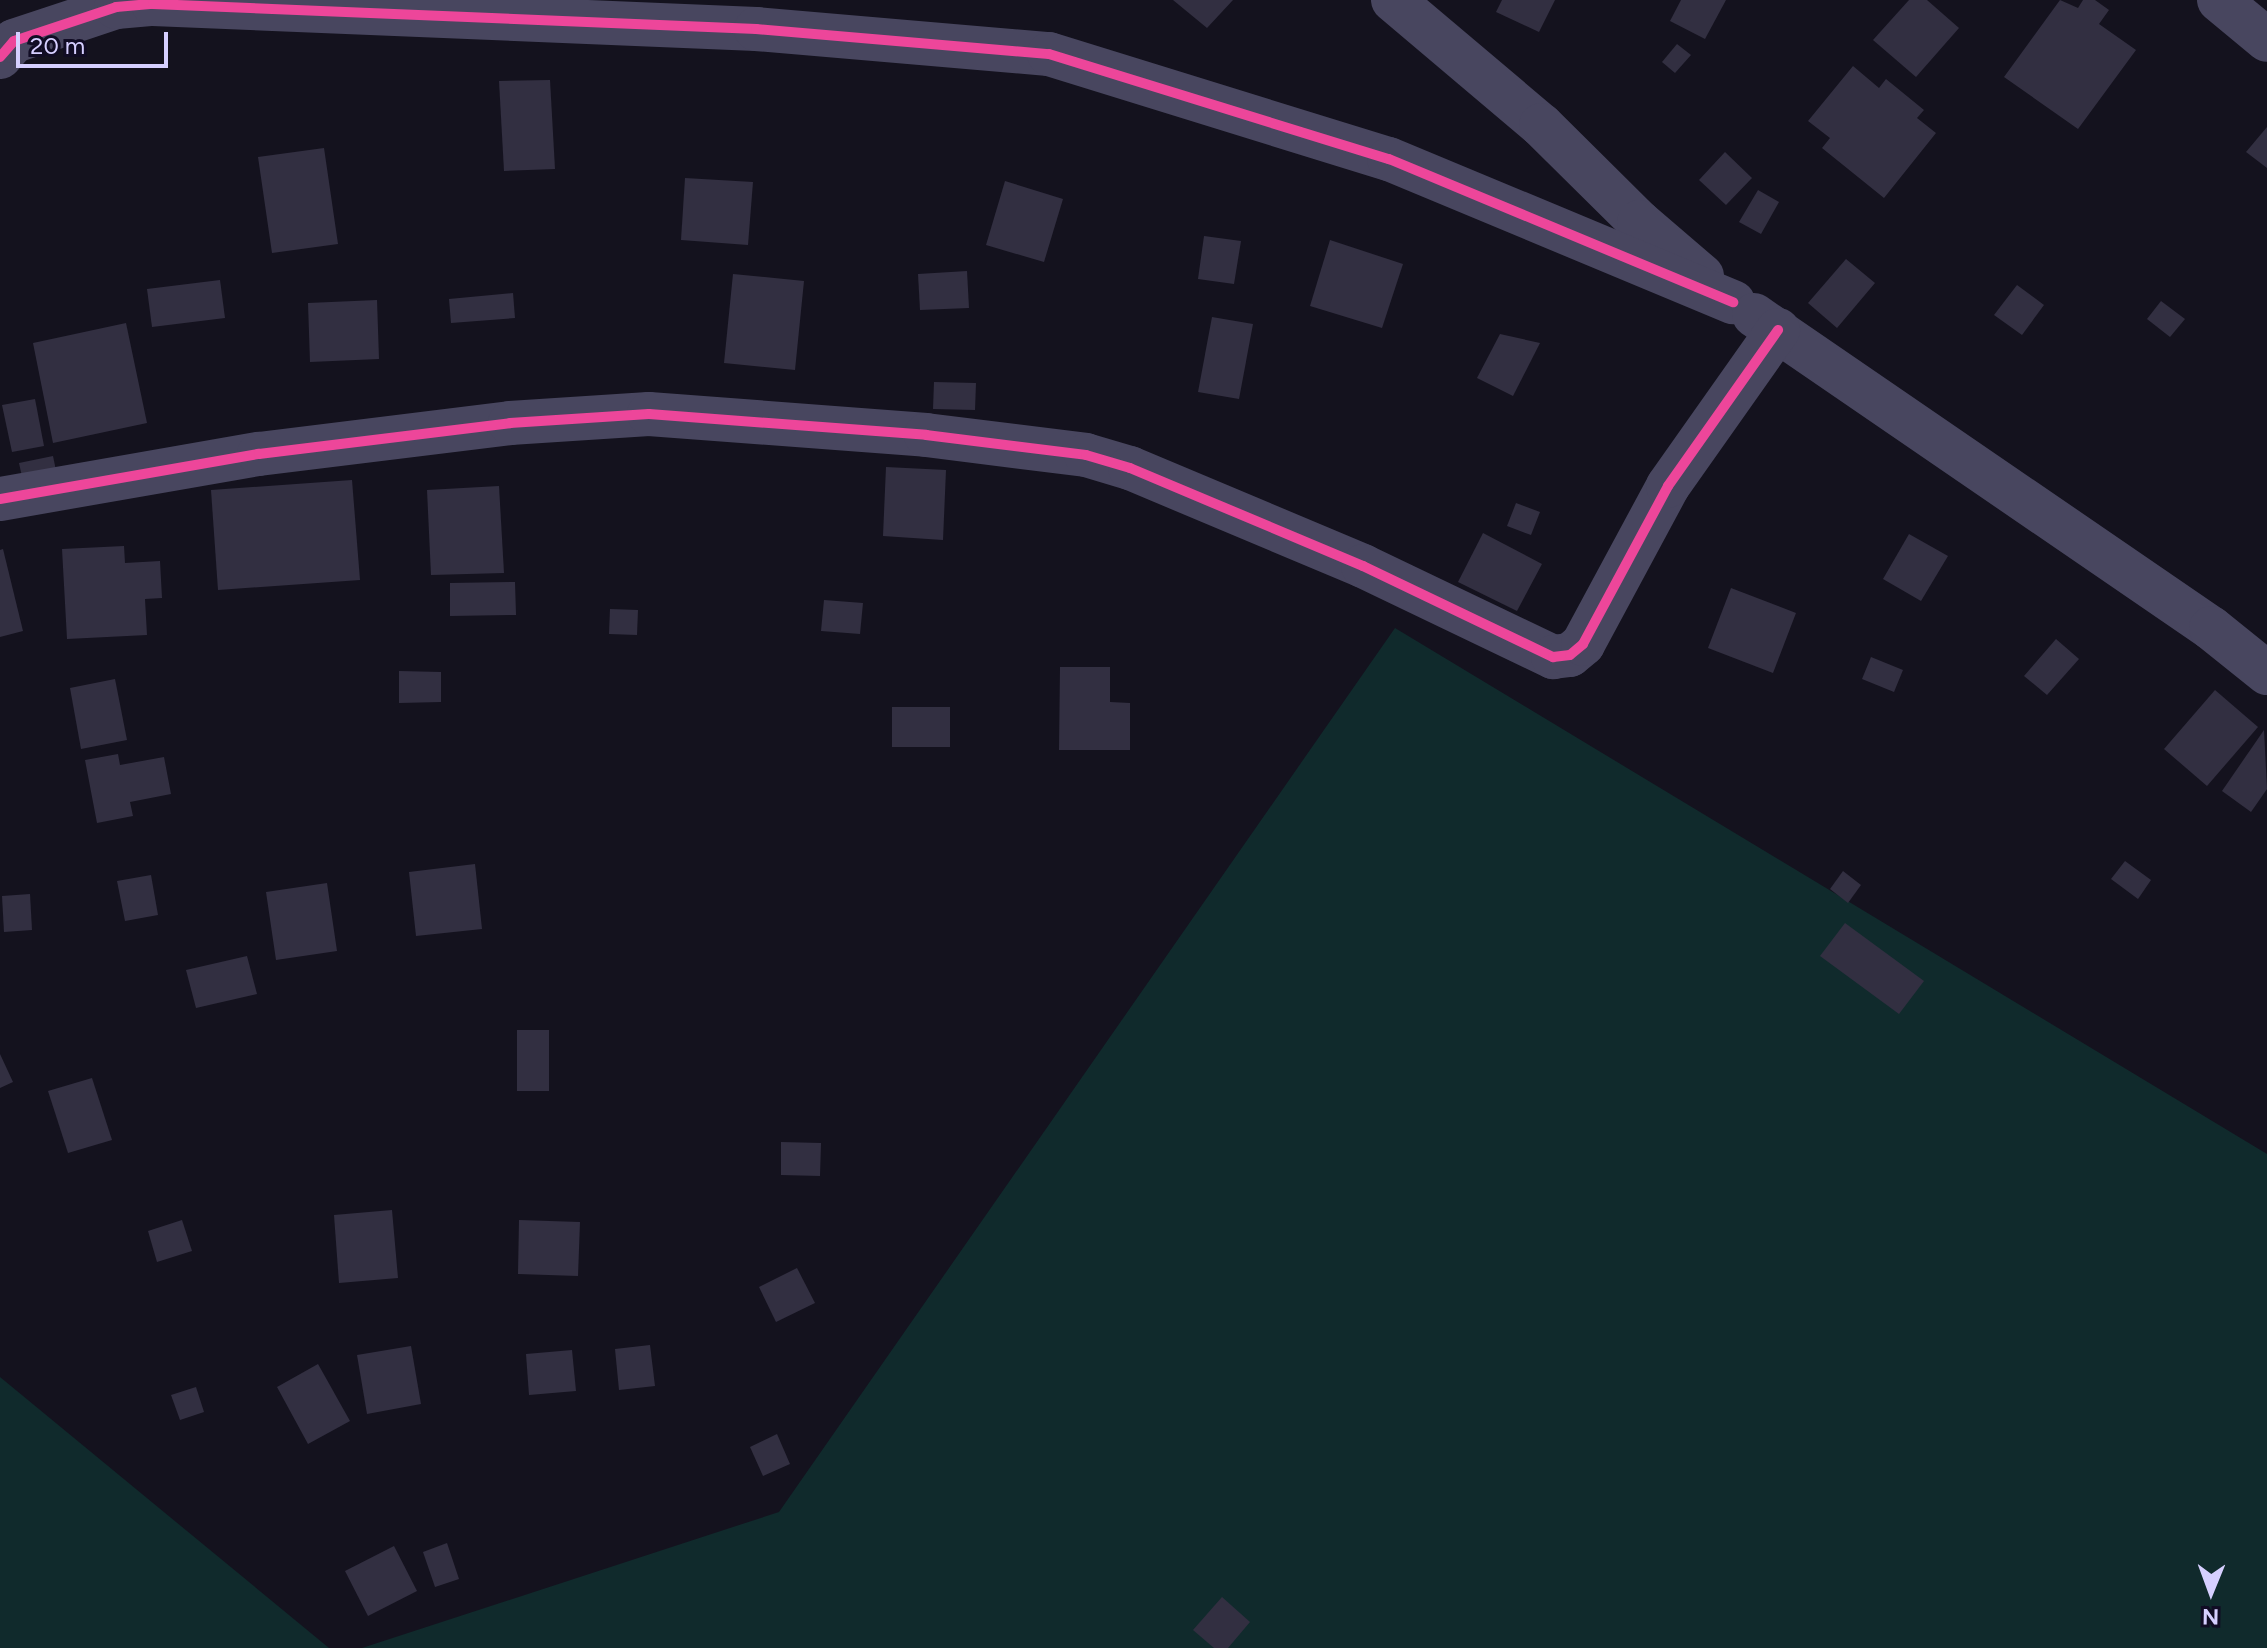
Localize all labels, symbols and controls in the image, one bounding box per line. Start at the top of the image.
scale bar [20,16,172,66]
text: 20 m [30,31,85,60]
north arrow [2171,1552,2251,1632]
text: N [2202,1603,2219,1630]

